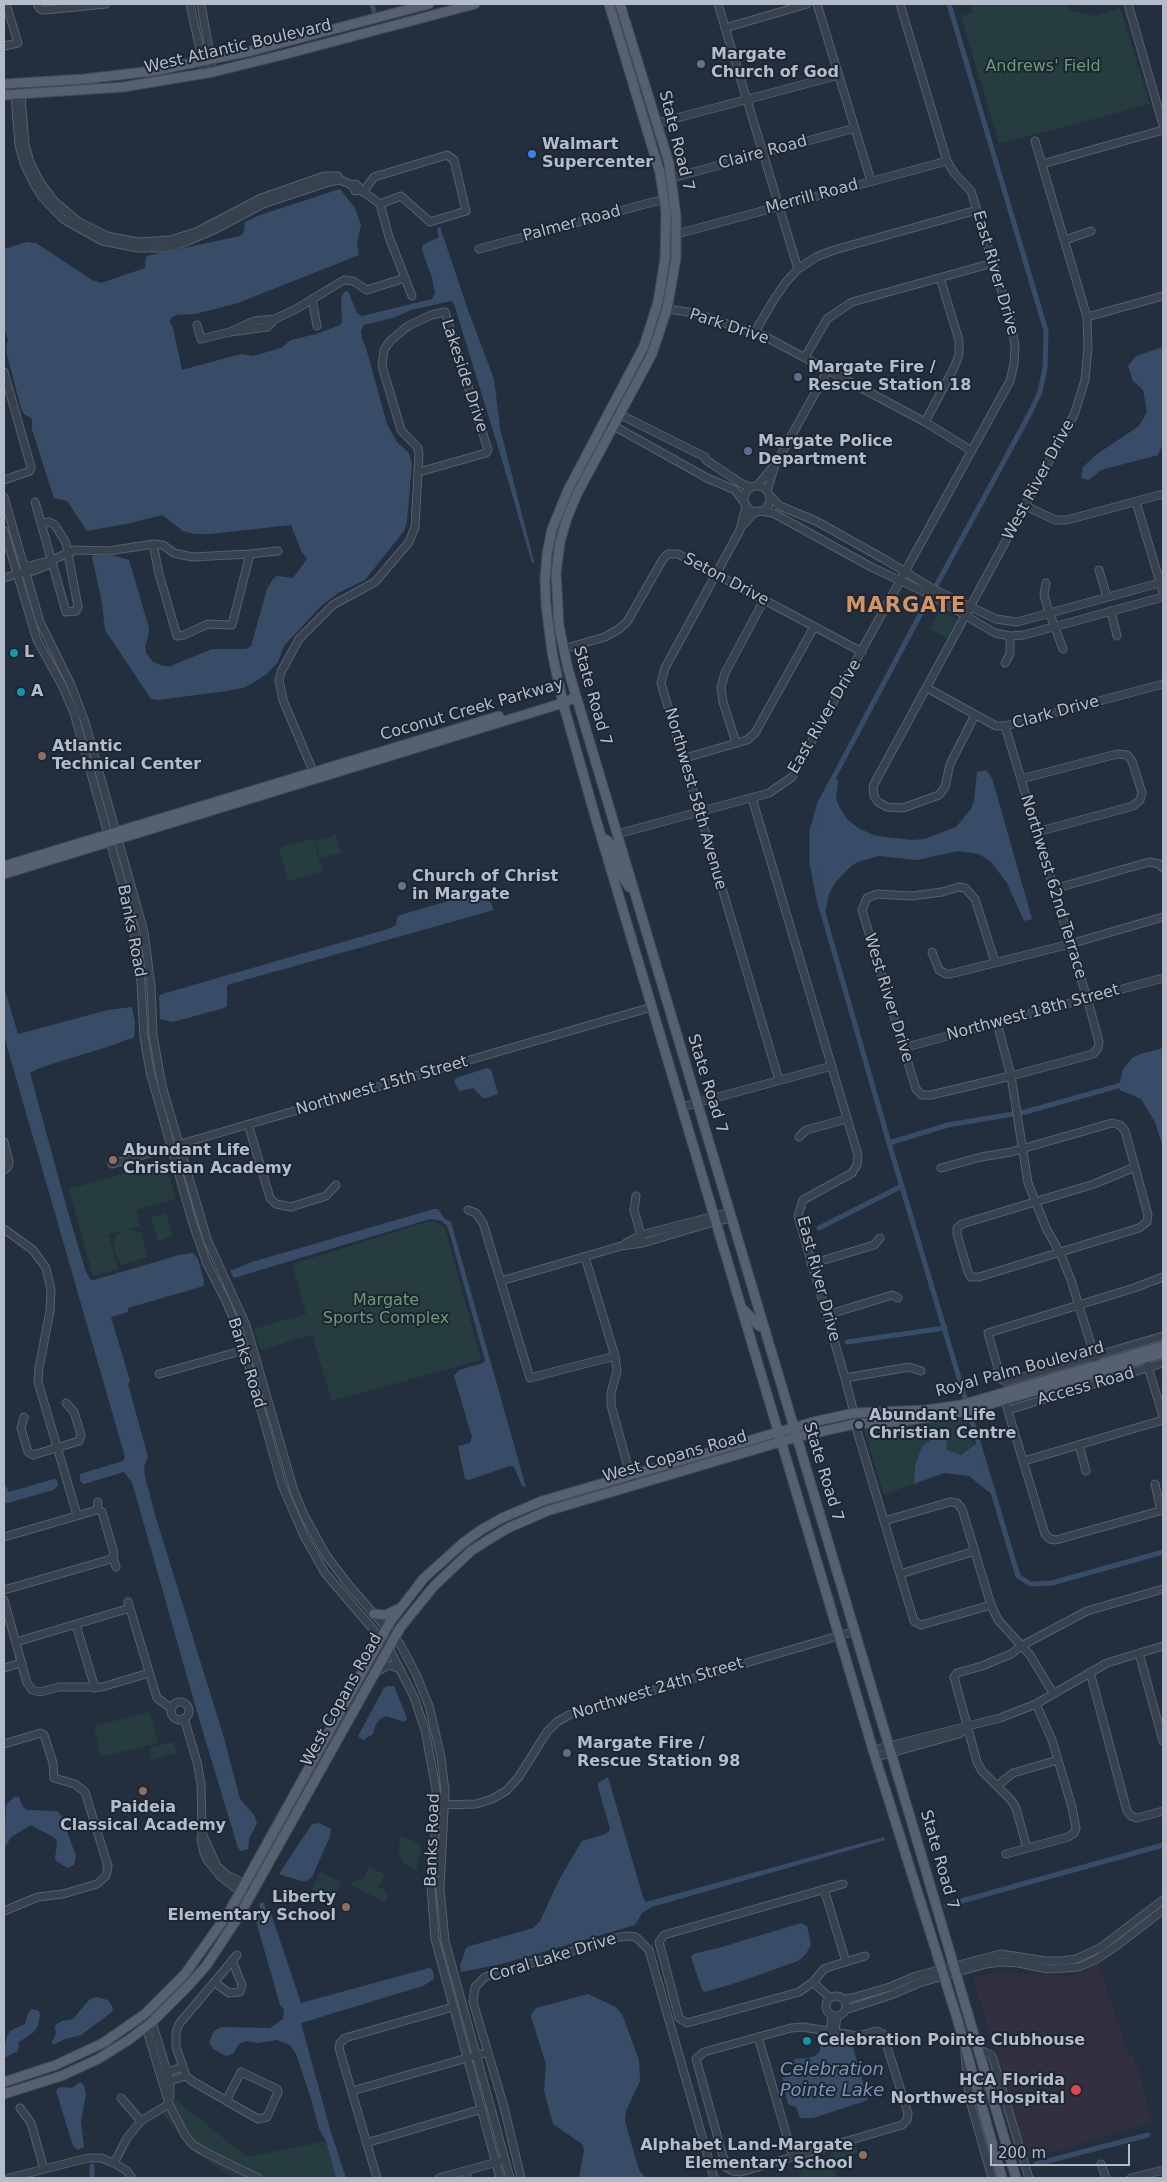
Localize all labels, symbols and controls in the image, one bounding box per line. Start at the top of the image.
street label: West Atlantic Boulevard [143,16,333,78]
place label: Margate Church of God [711,45,839,83]
park label: Andrews' Field [985,57,1101,77]
marker: Margate Church of God [695,58,707,70]
street label: State Road 7 [654,89,698,193]
street label: Claire Road [716,132,810,174]
place label: Walmart Supercenter [542,135,653,173]
marker: Walmart Supercenter [526,148,538,160]
street label: Merrill Road [764,175,860,219]
street label: Palmer Road [521,202,623,246]
street label: East River Drive [968,208,1022,338]
street label: Park Drive [687,305,771,349]
street label: Lakeside Drive [437,317,491,435]
place label: Margate Fire / Rescue Station 18 [808,358,971,396]
marker: Margate Fire / Rescue Station 18 [792,371,804,383]
street label: West River Drive [999,417,1079,543]
place label: Margate Police Department [758,432,893,470]
marker: Margate Police Department [742,445,754,457]
street label: Seton Drive [680,549,772,611]
district label: MARGATE [845,594,967,620]
place label: L [24,643,34,663]
street label: State Road 7 [569,644,615,748]
marker: L [8,647,20,659]
street label: East River Drive [784,656,866,778]
street label: Coconut Creek Parkway [378,675,566,745]
place label: A [31,682,43,702]
marker: A [15,686,27,698]
street label: Clark Drive [1011,692,1101,734]
street label: Northwest 58th Avenue [660,706,730,892]
place label: Atlantic Technical Center [52,737,201,775]
marker: Atlantic Technical Center [36,750,48,762]
street label: Northwest 62nd Terrace [1016,793,1090,981]
place label: Church of Christ in Margate [412,867,558,905]
marker: Church of Christ in Margate [396,880,408,892]
street label: Banks Road [113,883,149,979]
street label: West River Drive [859,931,917,1065]
street label: Northwest 18th Street [945,981,1121,1045]
street label: State Road 7 [683,1032,731,1136]
street label: Northwest 15th Street [294,1052,470,1120]
place label: Abundant Life Christian Academy [123,1141,292,1179]
marker: Abundant Life Christian Academy [107,1154,119,1166]
street label: East River Drive [792,1214,844,1344]
park label: Margate Sports Complex [323,1291,449,1329]
street label: Banks Road [223,1315,269,1411]
street label: Royal Palm Boulevard [934,1338,1106,1402]
street label: Access Road [1035,1364,1137,1410]
place label: Abundant Life Christian Centre [869,1406,1016,1444]
marker: Abundant Life Christian Centre [853,1419,865,1431]
street label: State Road 7 [799,1420,847,1524]
street label: West Copans Road [601,1427,749,1487]
street label: West Copans Road [297,1630,387,1770]
street label: Northwest 24th Street [570,1654,746,1724]
place label: Margate Fire / Rescue Station 98 [577,1734,740,1772]
marker: Margate Fire / Rescue Station 98 [561,1747,573,1759]
marker: Paideia Classical Academy [137,1785,149,1797]
street label: Banks Road [422,1793,444,1887]
place label: Paideia Classical Academy [60,1798,226,1836]
street label: State Road 7 [916,1808,962,1912]
place label: Liberty Elementary School [168,1888,336,1926]
marker: Liberty Elementary School [340,1901,352,1913]
street label: Coral Lake Drive [487,1930,619,1986]
place label: Celebration Pointe Clubhouse [817,2031,1085,2051]
marker: Celebration Pointe Clubhouse [801,2035,813,2047]
water label: Celebration Pointe Lake [780,2059,884,2102]
place label: HCA Florida Northwest Hospital [891,2071,1065,2109]
marker: HCA Florida Northwest Hospital [1069,2083,1083,2097]
scale bar [992,2134,1132,2166]
place label: Alphabet Land-Margate Elementary School [640,2136,853,2174]
text: 200 m [998,2144,1046,2162]
marker: Alphabet Land-Margate Elementary School [857,2149,869,2161]

